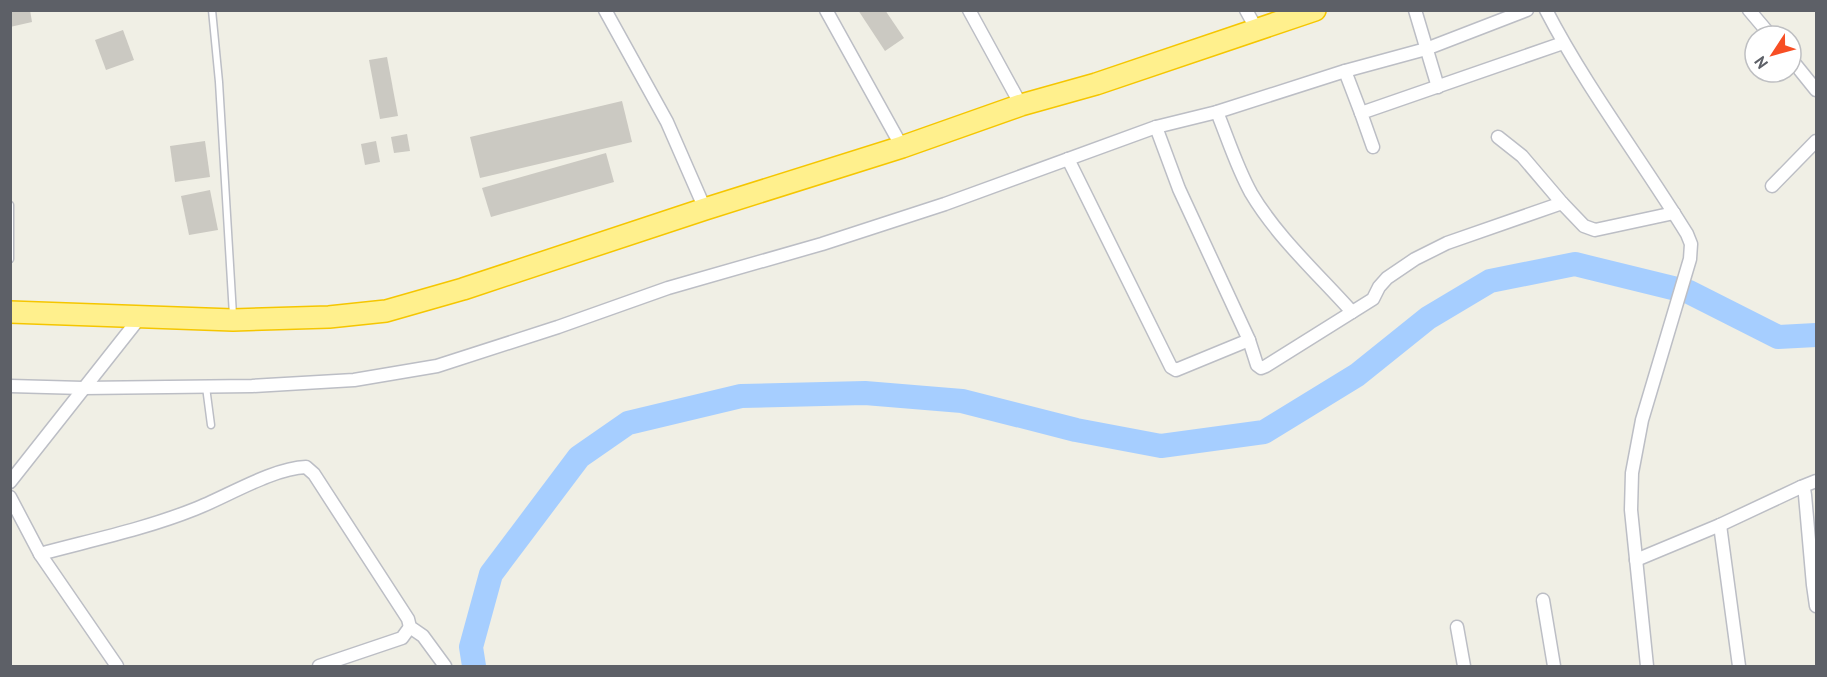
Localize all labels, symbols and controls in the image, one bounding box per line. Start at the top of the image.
north arrow [1743,24,1803,84]
text: N [1750,53,1772,73]

